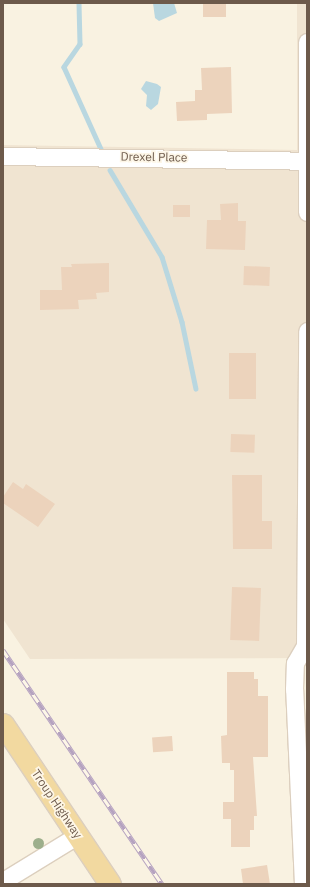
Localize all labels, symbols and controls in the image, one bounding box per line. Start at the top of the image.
street label: Drexel Place [120,149,188,165]
street label: Troup Highway [29,767,85,841]

